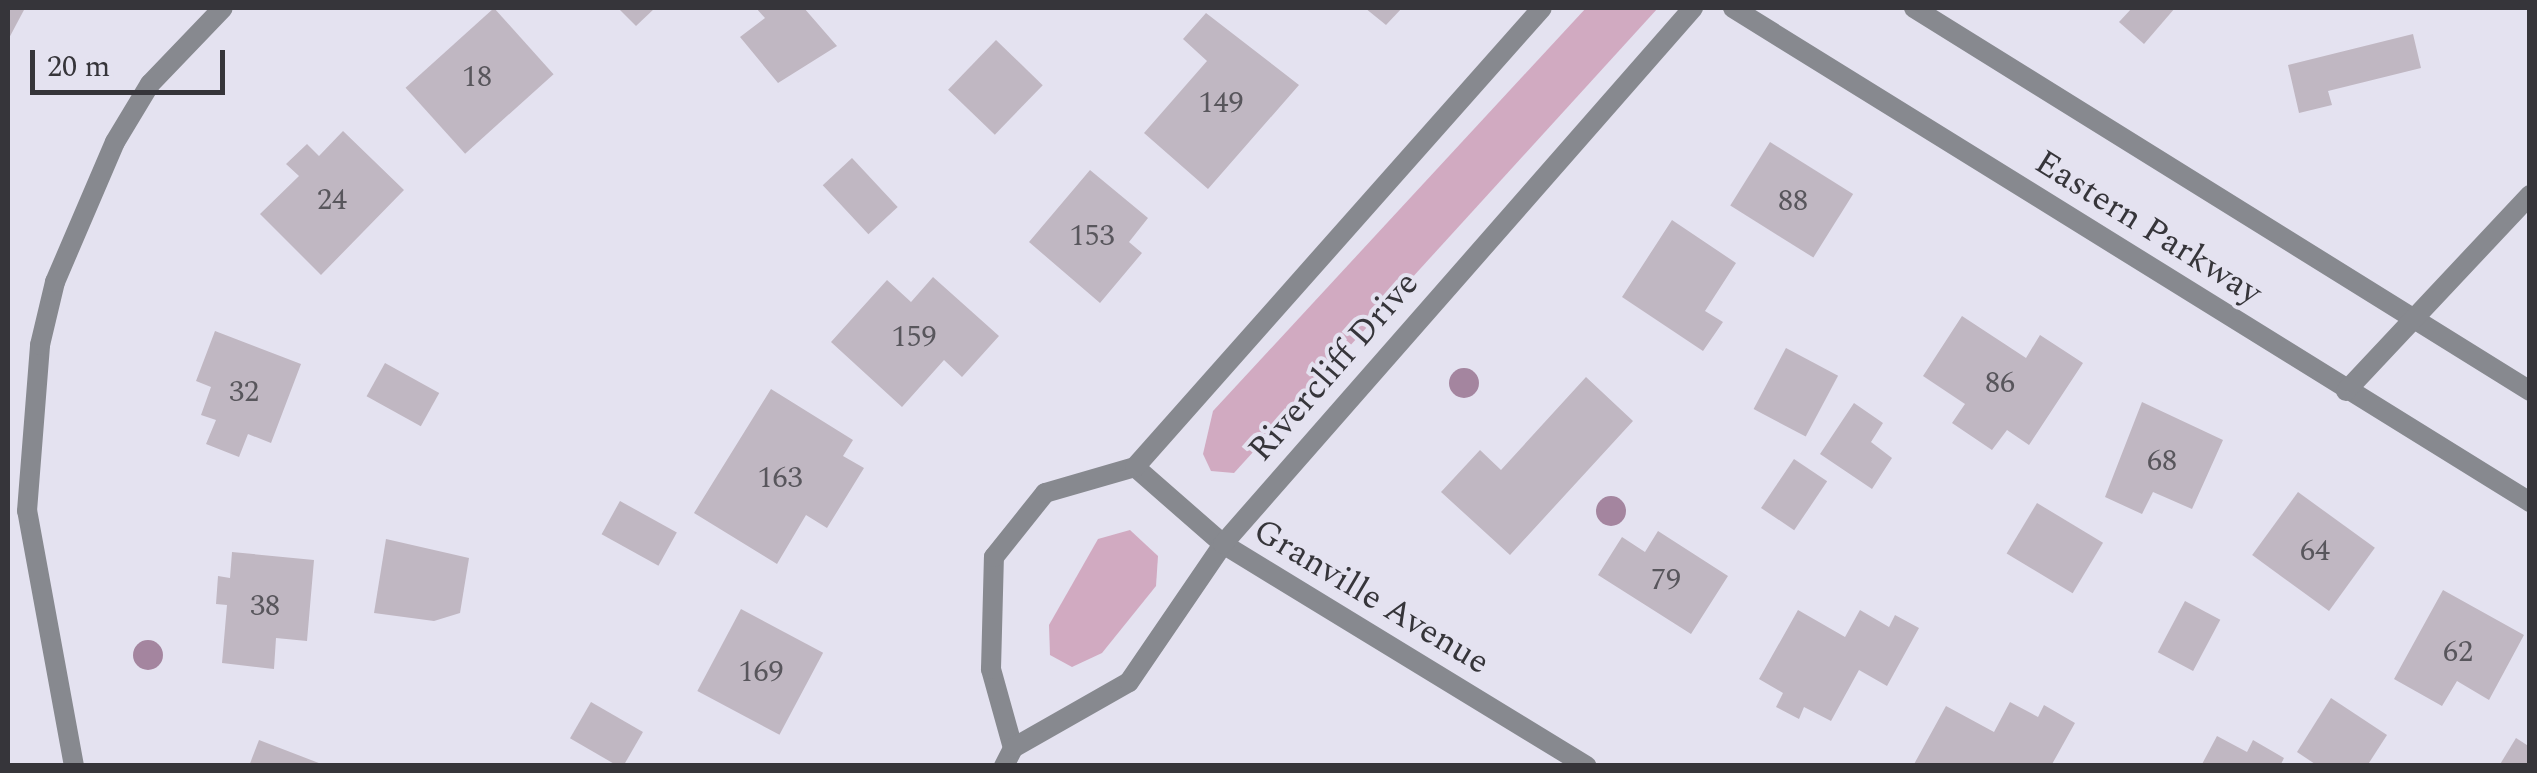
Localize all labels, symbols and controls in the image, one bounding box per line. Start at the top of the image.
scale bar [35,30,230,92]
text: 20 m [47,44,110,90]
house number: 18 [462,59,492,95]
house number: 149 [1199,85,1243,121]
street label: Eastern Parkway [2027,141,2269,315]
house number: 24 [317,182,347,218]
house number: 88 [1778,183,1808,219]
house number: 153 [1070,218,1114,254]
street label: Rivercliff Drive [1240,263,1428,471]
house number: 159 [892,319,936,355]
house number: 86 [1985,365,2015,401]
house number: 32 [229,374,259,410]
house number: 68 [2147,443,2177,479]
house number: 163 [758,460,802,496]
street label: Granville Avenue [1245,510,1497,684]
house number: 64 [2300,533,2330,569]
house number: 79 [1651,562,1681,598]
house number: 38 [250,588,280,624]
house number: 62 [2443,634,2473,670]
house number: 169 [739,654,783,690]

